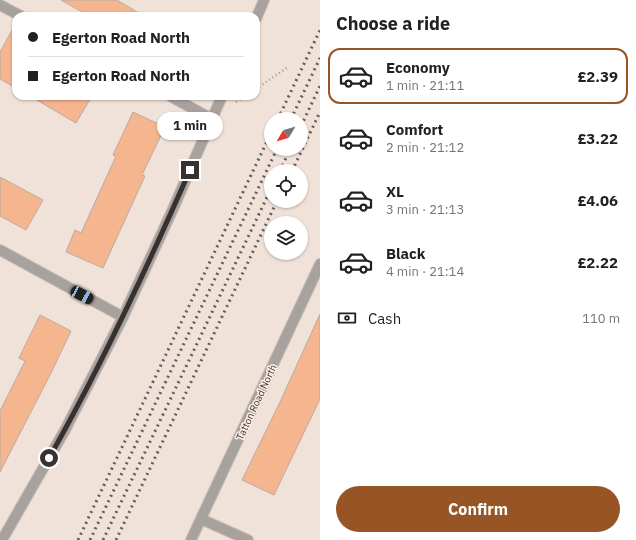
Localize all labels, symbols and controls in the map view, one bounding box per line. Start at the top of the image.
text: Choose a ride [336,12,450,35]
text: Egerton Road North [52,28,190,47]
icon: car [338,58,374,94]
text: Economy [386,58,450,77]
text: Egerton Road North [52,66,190,85]
text: £2.39 [578,67,618,86]
text: 1 min · 21:11 [386,77,464,94]
callout: 1 min [157,112,223,140]
north arrow [264,112,308,156]
map controls [264,112,308,260]
text: 1 min [173,117,207,134]
icon: car [338,120,374,156]
text: Comfort [386,120,443,139]
text: £3.22 [578,129,618,148]
text: 2 min · 21:12 [386,139,464,156]
route end [181,161,199,179]
button: locate [264,164,308,208]
icon: car [338,182,374,218]
text: XL [386,182,404,201]
text: £4.06 [578,191,618,210]
text: 3 min · 21:13 [386,201,464,218]
button: layers [264,216,308,260]
icon: car [338,244,374,280]
text: Black [386,244,426,263]
text: £2.22 [578,253,618,272]
text: 4 min · 21:14 [386,263,464,280]
car [69,284,95,306]
icon: cash [336,307,358,329]
text: Cash [368,309,401,328]
text: 110 m [582,310,620,327]
street label: Tatton Road North [233,362,280,442]
route start [40,449,58,467]
button: Confirm [336,486,620,532]

